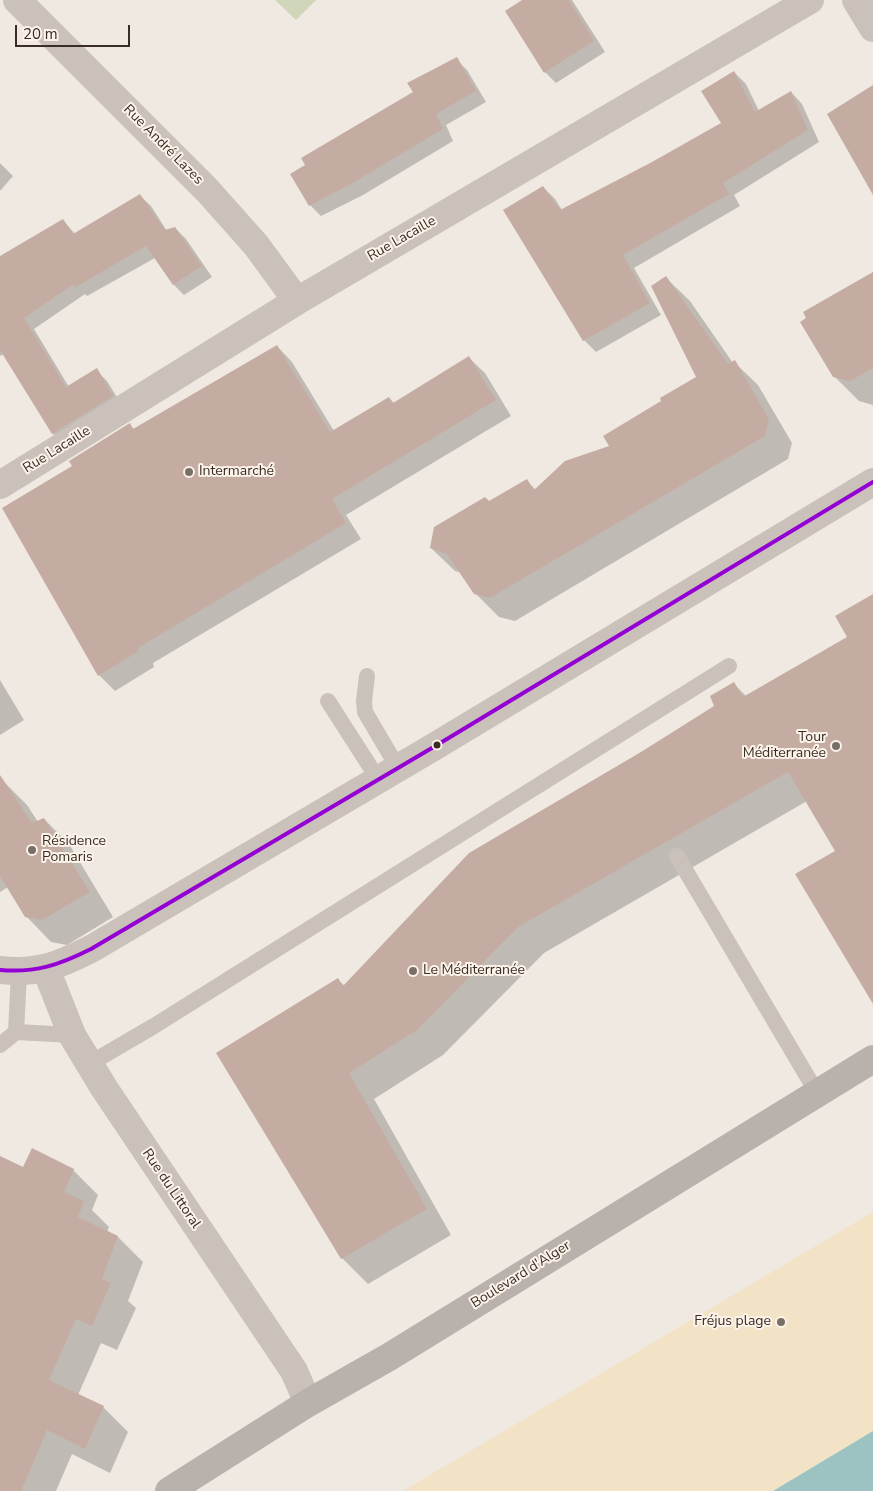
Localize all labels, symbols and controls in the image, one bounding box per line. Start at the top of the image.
scale bar [18,15,132,47]
text: 20 m [23,24,58,44]
street label: Rue André Lazes [120,102,206,188]
street label: Rue Lacaille [365,213,439,265]
street label: Rue Lacaille [20,423,94,477]
place label: Intermarché [199,464,274,480]
marker: Intermarché [183,466,195,478]
place label: Tour Méditerranée [743,730,826,762]
unlabelled marker [432,740,442,750]
marker: Tour Méditerranée [830,740,842,752]
place label: Résidence Pomaris [42,834,106,866]
marker: Résidence Pomaris [26,844,38,856]
place label: Le Méditerranée [423,963,525,979]
marker: Le Méditerranée [407,965,419,977]
street label: Rue du Littoral [138,1146,204,1232]
street label: Boulevard d'Alger [468,1238,574,1312]
place label: Fréjus plage [694,1314,771,1330]
marker: Fréjus plage [775,1316,787,1328]

